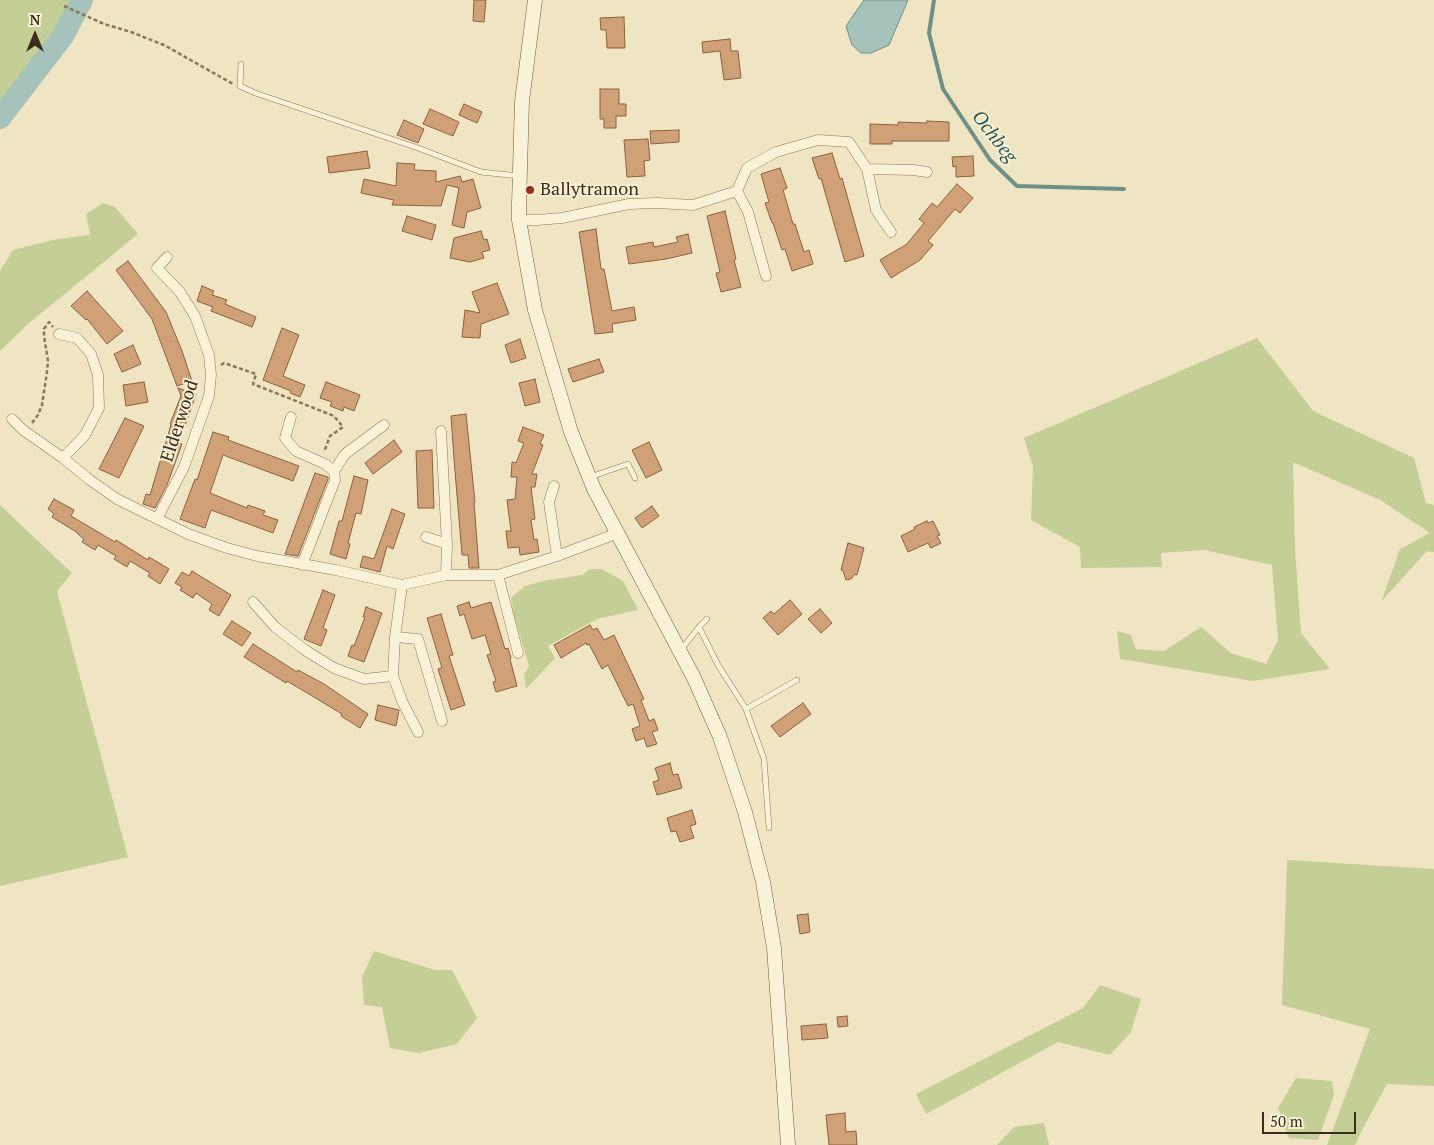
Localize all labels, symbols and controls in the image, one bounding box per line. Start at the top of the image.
north arrow [10,10,60,60]
text: N [30,10,40,29]
water label: Ochbeg [966,106,1022,168]
place label: Ballytramon [540,179,639,201]
marker: Ballytramon [524,184,536,196]
street label: Elderwood [157,377,203,465]
scale bar [1264,1102,1358,1134]
text: 50 m [1270,1111,1303,1131]

